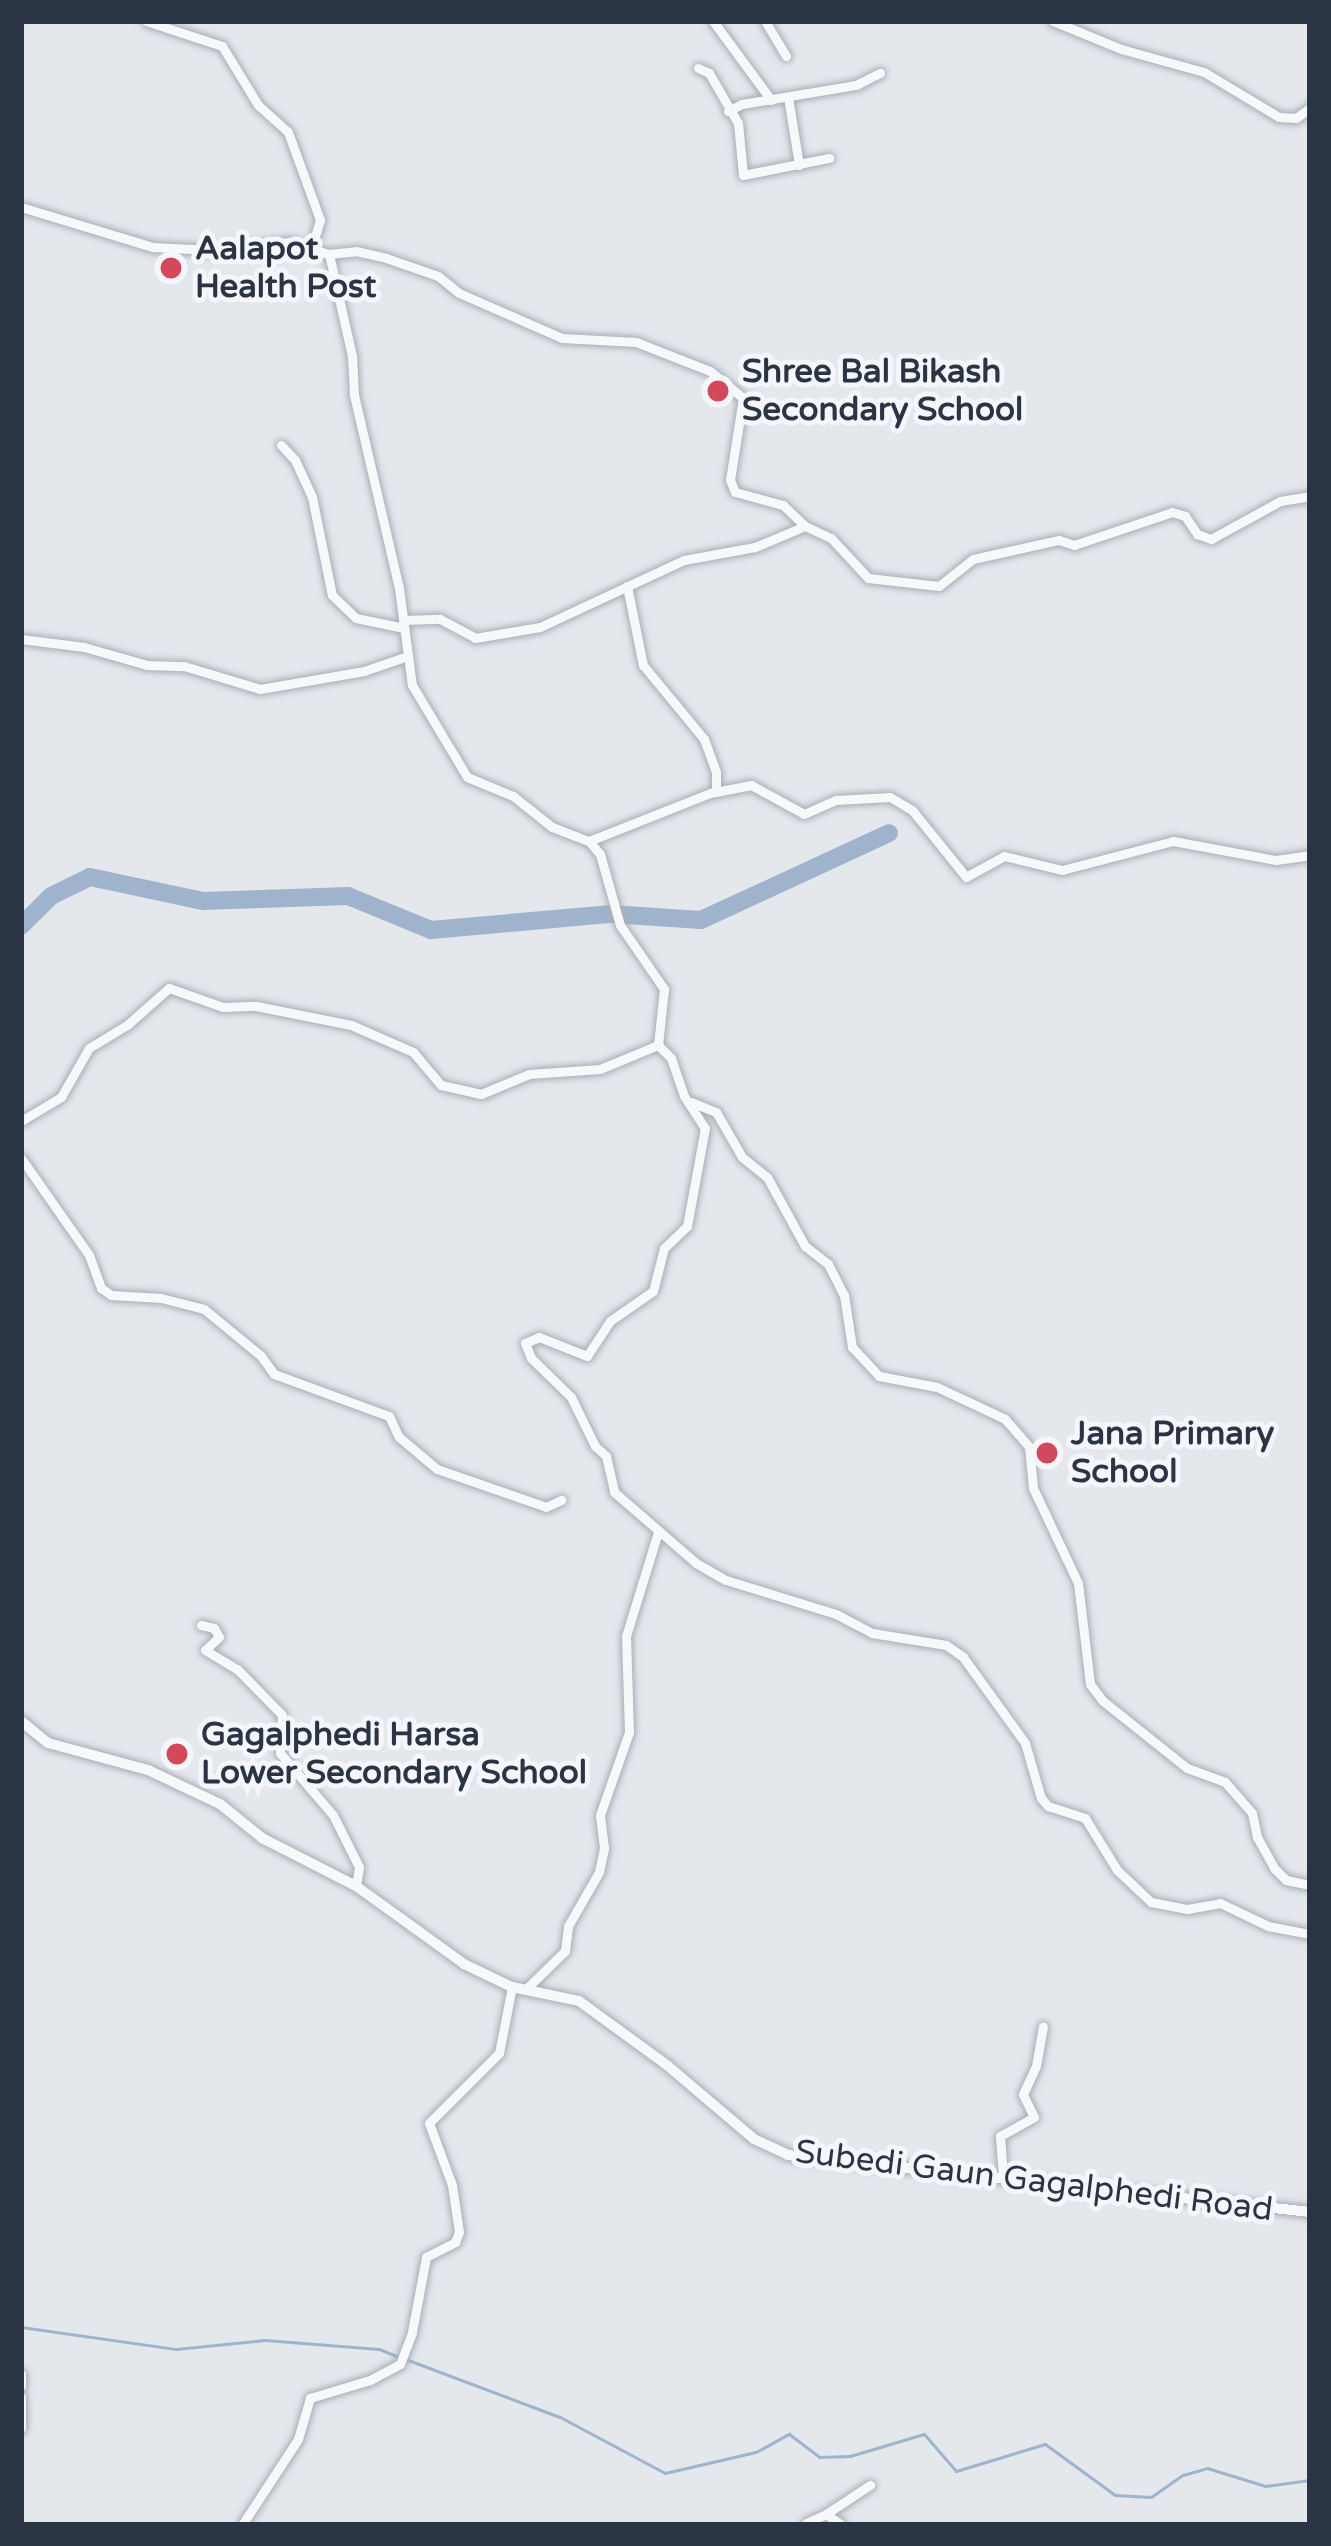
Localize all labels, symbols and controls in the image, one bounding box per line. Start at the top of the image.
place label: Aalapot Health Post [195,229,376,307]
marker: Aalapot Health Post [158,255,184,281]
place label: Shree Bal Bikash Secondary School [742,352,1023,430]
marker: Shree Bal Bikash Secondary School [705,378,731,404]
place label: Jana Primary School [1071,1414,1274,1492]
marker: Jana Primary School [1034,1440,1060,1466]
place label: Gagalphedi Harsa Lower Secondary School [201,1715,587,1793]
marker: Gagalphedi Harsa Lower Secondary School [164,1741,190,1767]
street label: Subedi Gaun Gagalphedi Road [793,2132,1275,2230]

